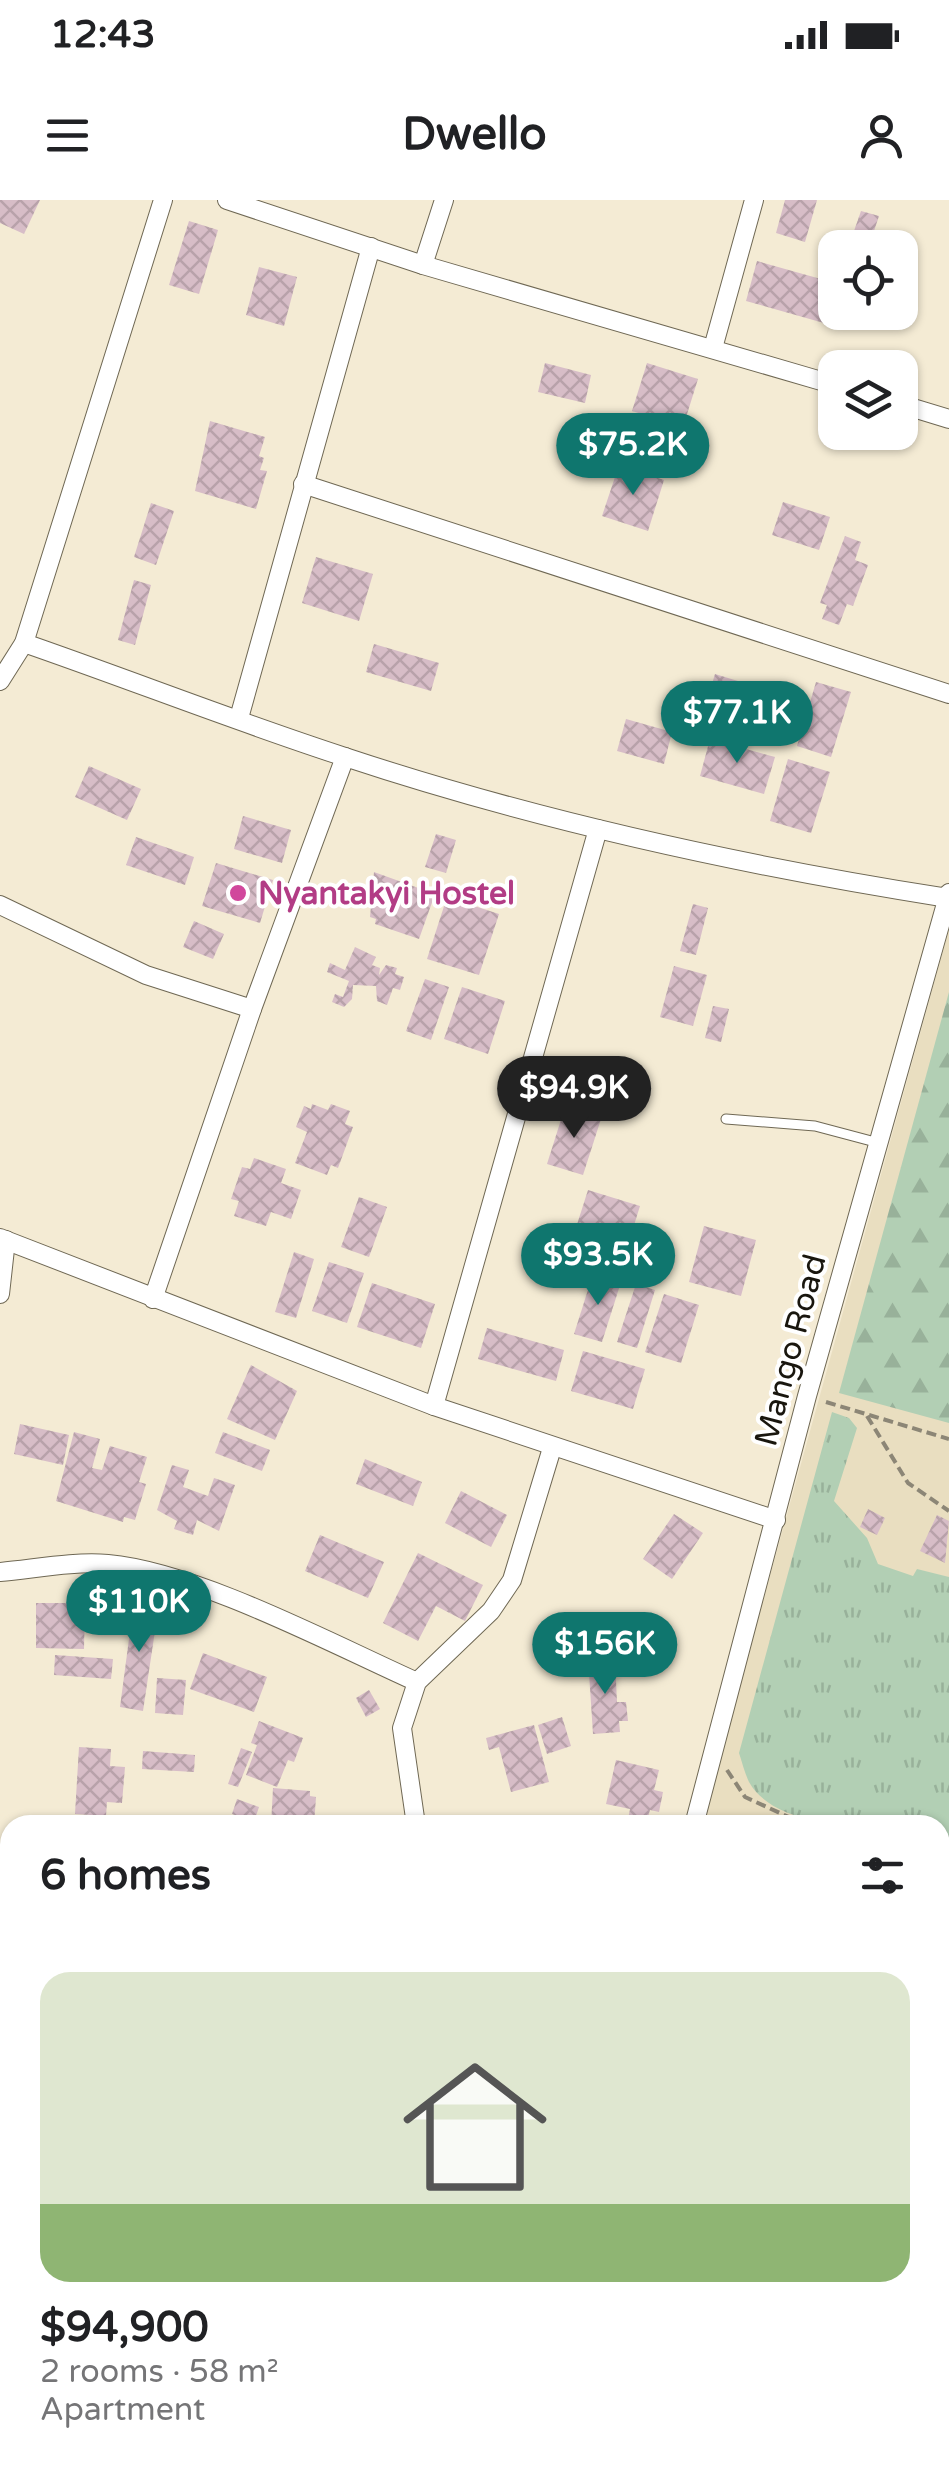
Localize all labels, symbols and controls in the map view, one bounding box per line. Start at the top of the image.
text: 12:43 [50,12,155,58]
icon: menu [40,108,95,163]
text: Dwello [402,108,547,162]
icon: person [854,108,909,163]
map controls [818,230,918,450]
button: locate [818,230,918,330]
button: layers [818,350,918,450]
pin: $75.2K [552,413,714,498]
text: $75.2K [578,426,688,464]
pin: $77.1K [656,681,818,766]
text: $77.1K [683,694,791,732]
place label: Nyantakyi Hostel [258,875,515,913]
marker: Nyantakyi Hostel [227,882,249,904]
pin: $94.9K [493,1056,655,1141]
text: $94.9K [519,1069,629,1107]
pin: $93.5K [517,1223,679,1308]
text: $93.5K [543,1236,653,1274]
street label: Mango Road [747,1250,835,1450]
pin: $110K [69,1570,209,1655]
text: $110K [88,1583,190,1621]
pin: $156K [535,1612,675,1697]
text: $156K [554,1625,656,1663]
icon: filters [855,1848,910,1903]
text: 6 homes [40,1850,211,1901]
icon: home [385,2037,565,2217]
text: $94,900 [40,2302,209,2353]
text: 2 rooms · 58 m² [40,2353,279,2391]
text: Apartment [40,2391,205,2429]

